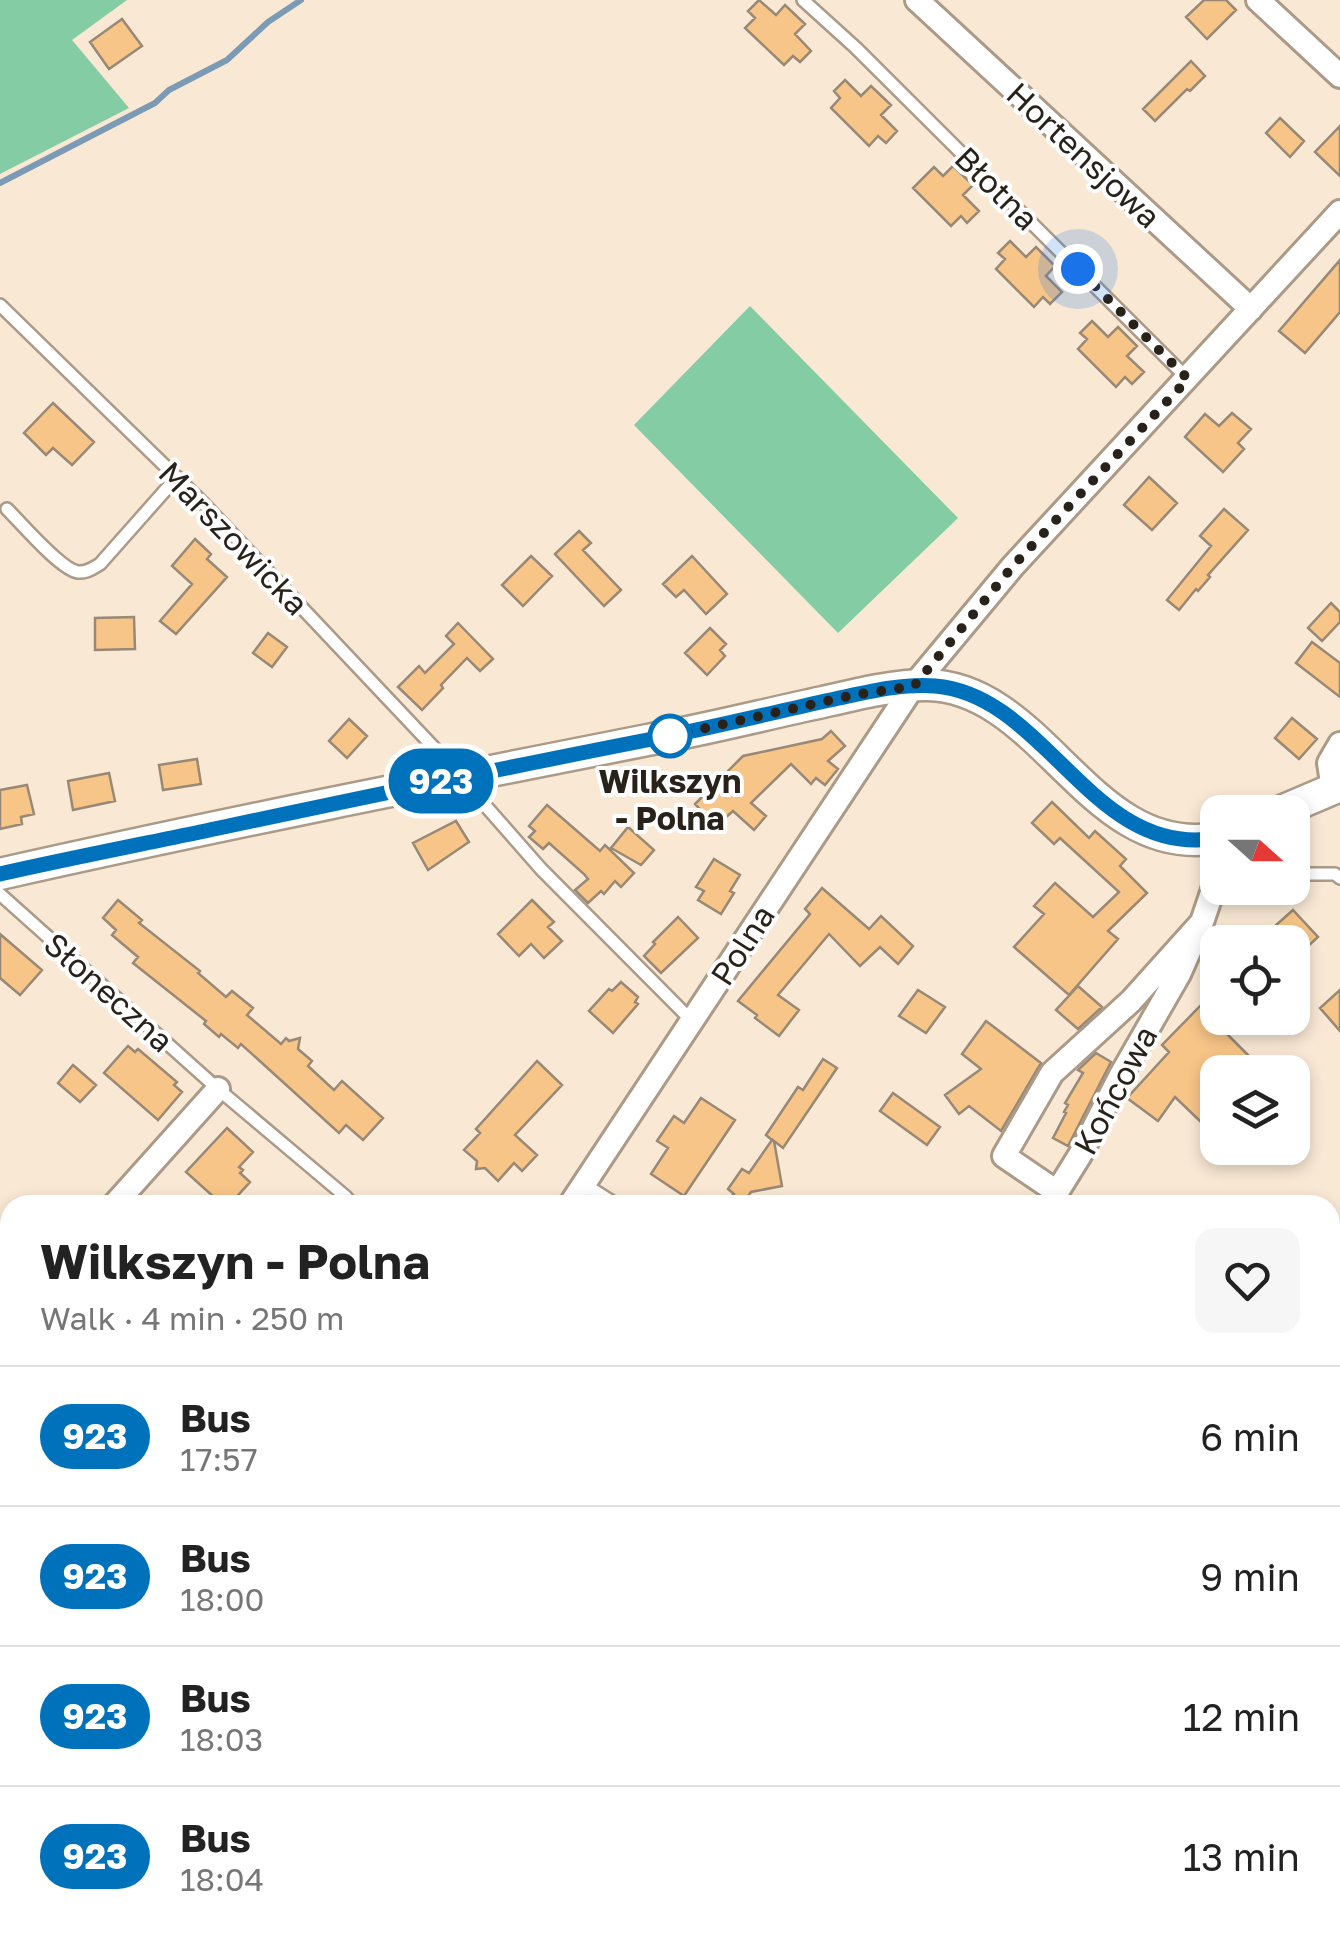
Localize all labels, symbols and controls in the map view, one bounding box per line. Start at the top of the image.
street label: Hortensjowa [1000,74,1168,236]
street label: Błotna [948,139,1046,237]
your location [1053,244,1103,294]
street label: Marszowicka [152,454,316,622]
marker: Wilkszyn - Polna [649,715,691,757]
line badge: 923 [384,748,498,814]
text: 923 [409,760,473,802]
place label: Wilkszyn - Polna [599,762,741,837]
north arrow [1200,795,1310,905]
map controls [1200,795,1310,1165]
street label: Polna [702,898,782,992]
street label: Słoneczna [37,924,181,1060]
button: locate [1200,925,1310,1035]
street label: Końcowa [1065,1019,1165,1161]
button: layers [1200,1055,1310,1165]
button: heart [1195,1228,1300,1333]
text: Wilkszyn - Polna [40,1232,430,1290]
text: Walk · 4 min · 250 m [40,1299,344,1337]
text: Bus [180,1395,251,1440]
text: 6 min [1200,1414,1300,1459]
text: 923 [63,1415,127,1457]
text: 17:57 [180,1440,258,1478]
text: Bus [180,1535,251,1580]
text: 9 min [1200,1554,1300,1599]
text: 923 [63,1555,127,1597]
text: 18:00 [180,1580,264,1618]
text: Bus [180,1675,251,1720]
text: 12 min [1183,1694,1300,1739]
text: 923 [63,1695,127,1737]
text: 18:03 [180,1720,263,1758]
text: Bus [180,1815,251,1860]
text: 13 min [1183,1834,1300,1879]
text: 923 [63,1835,127,1877]
text: 18:04 [180,1860,264,1898]

